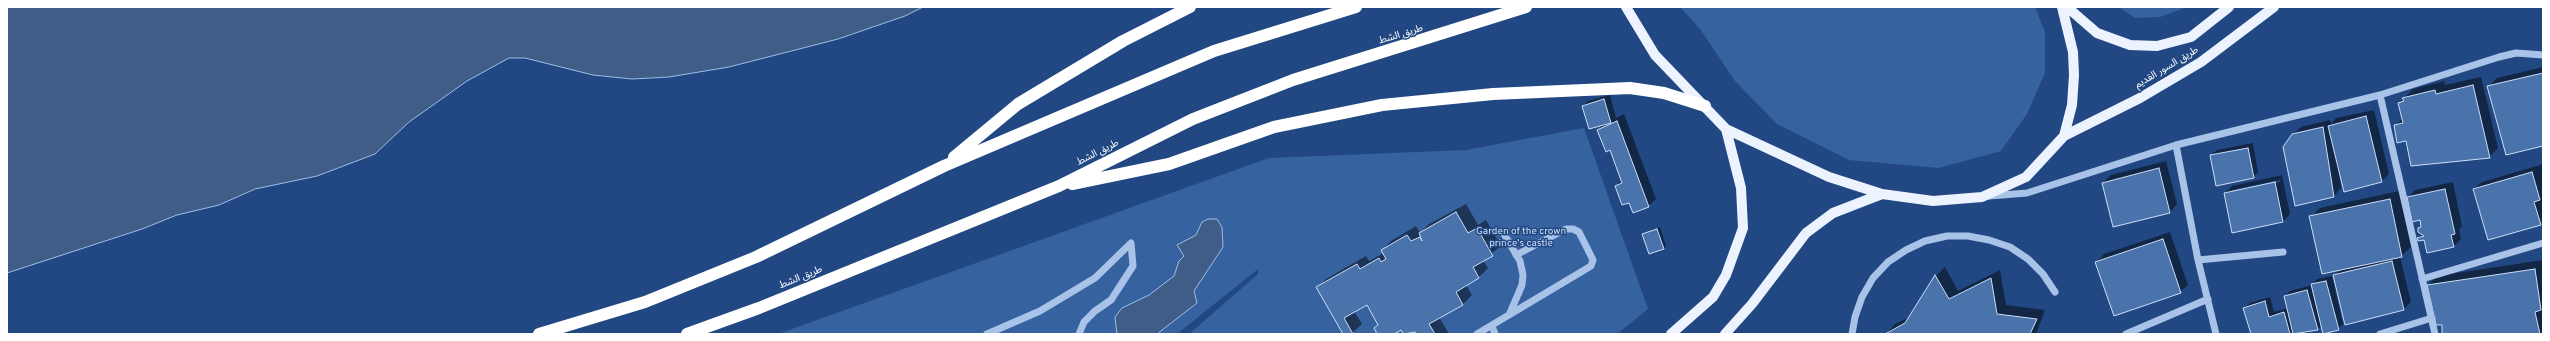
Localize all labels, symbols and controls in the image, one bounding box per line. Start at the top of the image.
street label: طريق الشط [1377,23,1425,47]
street label: طريق السور القديم [2133,44,2201,92]
street label: طريق الشط [1075,137,1121,169]
park label: Garden of the crown prince's castle [1476,226,1566,250]
street label: طريق الشط [778,264,824,292]

